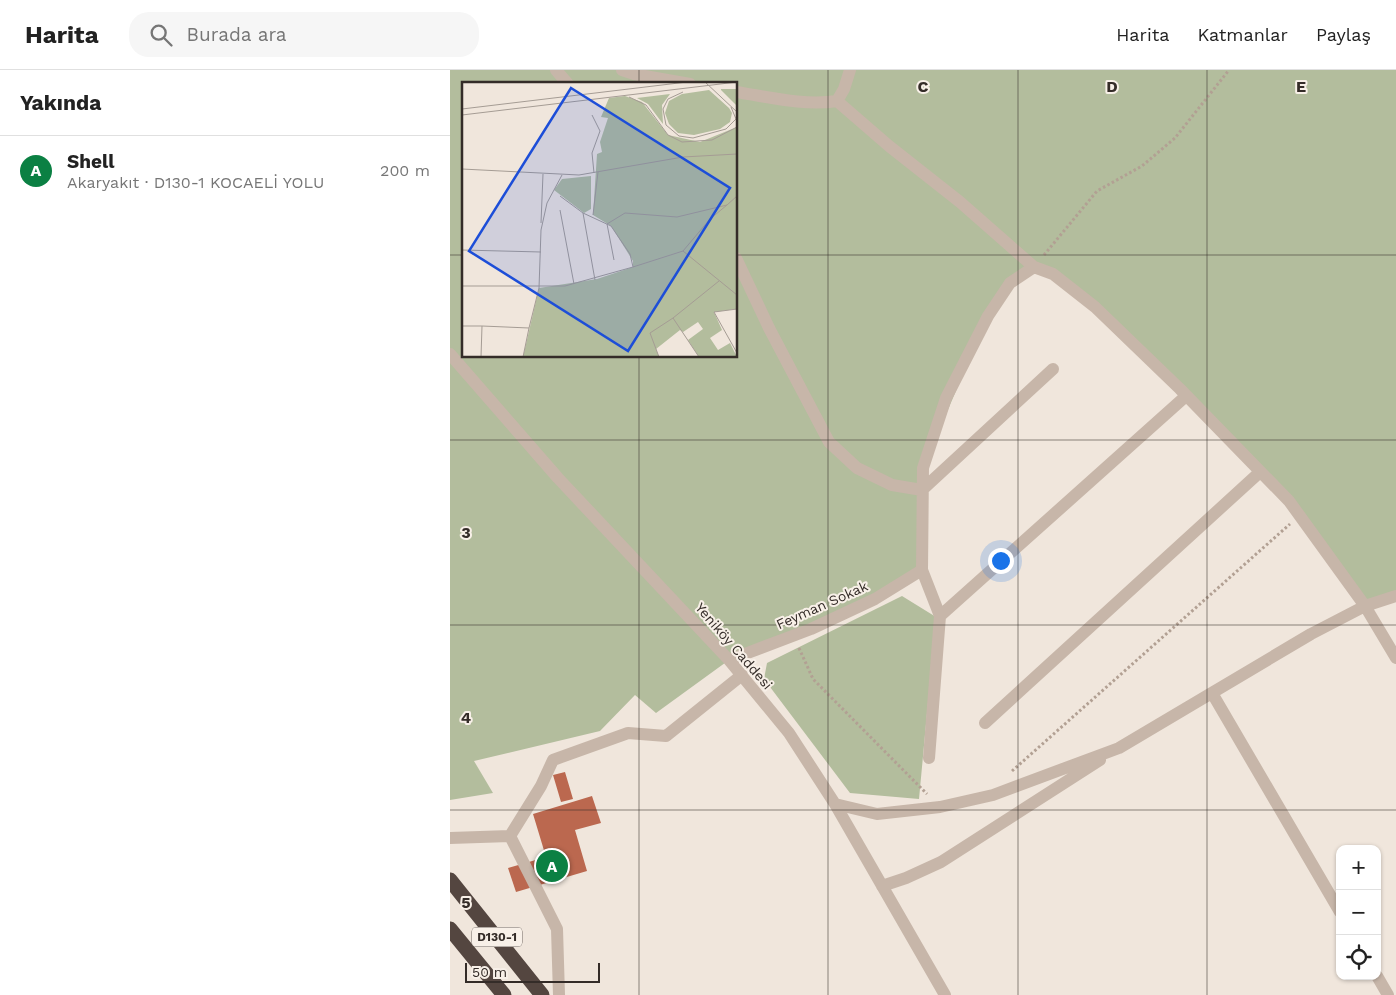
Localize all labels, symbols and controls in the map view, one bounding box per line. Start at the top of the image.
search box [129,12,479,57]
text: Harita [25,21,99,49]
icon: search [147,21,175,49]
text: Burada ara [187,23,287,46]
text: Harita [1116,24,1169,45]
text: Katmanlar [1197,24,1288,45]
text: Paylaş [1316,24,1371,45]
text: C [918,77,929,96]
text: D [1106,77,1118,96]
text: E [1296,77,1306,96]
inset map [462,82,738,358]
text: Yakında [20,90,101,115]
text: Shell [67,150,114,173]
text: A [31,161,41,180]
text: 200 m [380,161,430,180]
text: Akaryakıt · D130-1 KOCAELİ YOLU [67,173,324,192]
text: 3 [461,523,471,542]
your location [988,548,1014,574]
street label: Feyman Sokak [774,578,870,632]
street label: Yeniköy Caddesi [692,600,776,692]
text: 4 [461,708,471,727]
map controls [1336,845,1381,980]
button: + [1336,845,1381,890]
pin: A [536,847,568,885]
button: − [1336,890,1381,935]
text: 5 [461,893,471,912]
road number: D130-1 [472,928,522,946]
button: locate [1336,935,1381,980]
scale bar [465,960,600,983]
text: 50 m [472,964,507,980]

